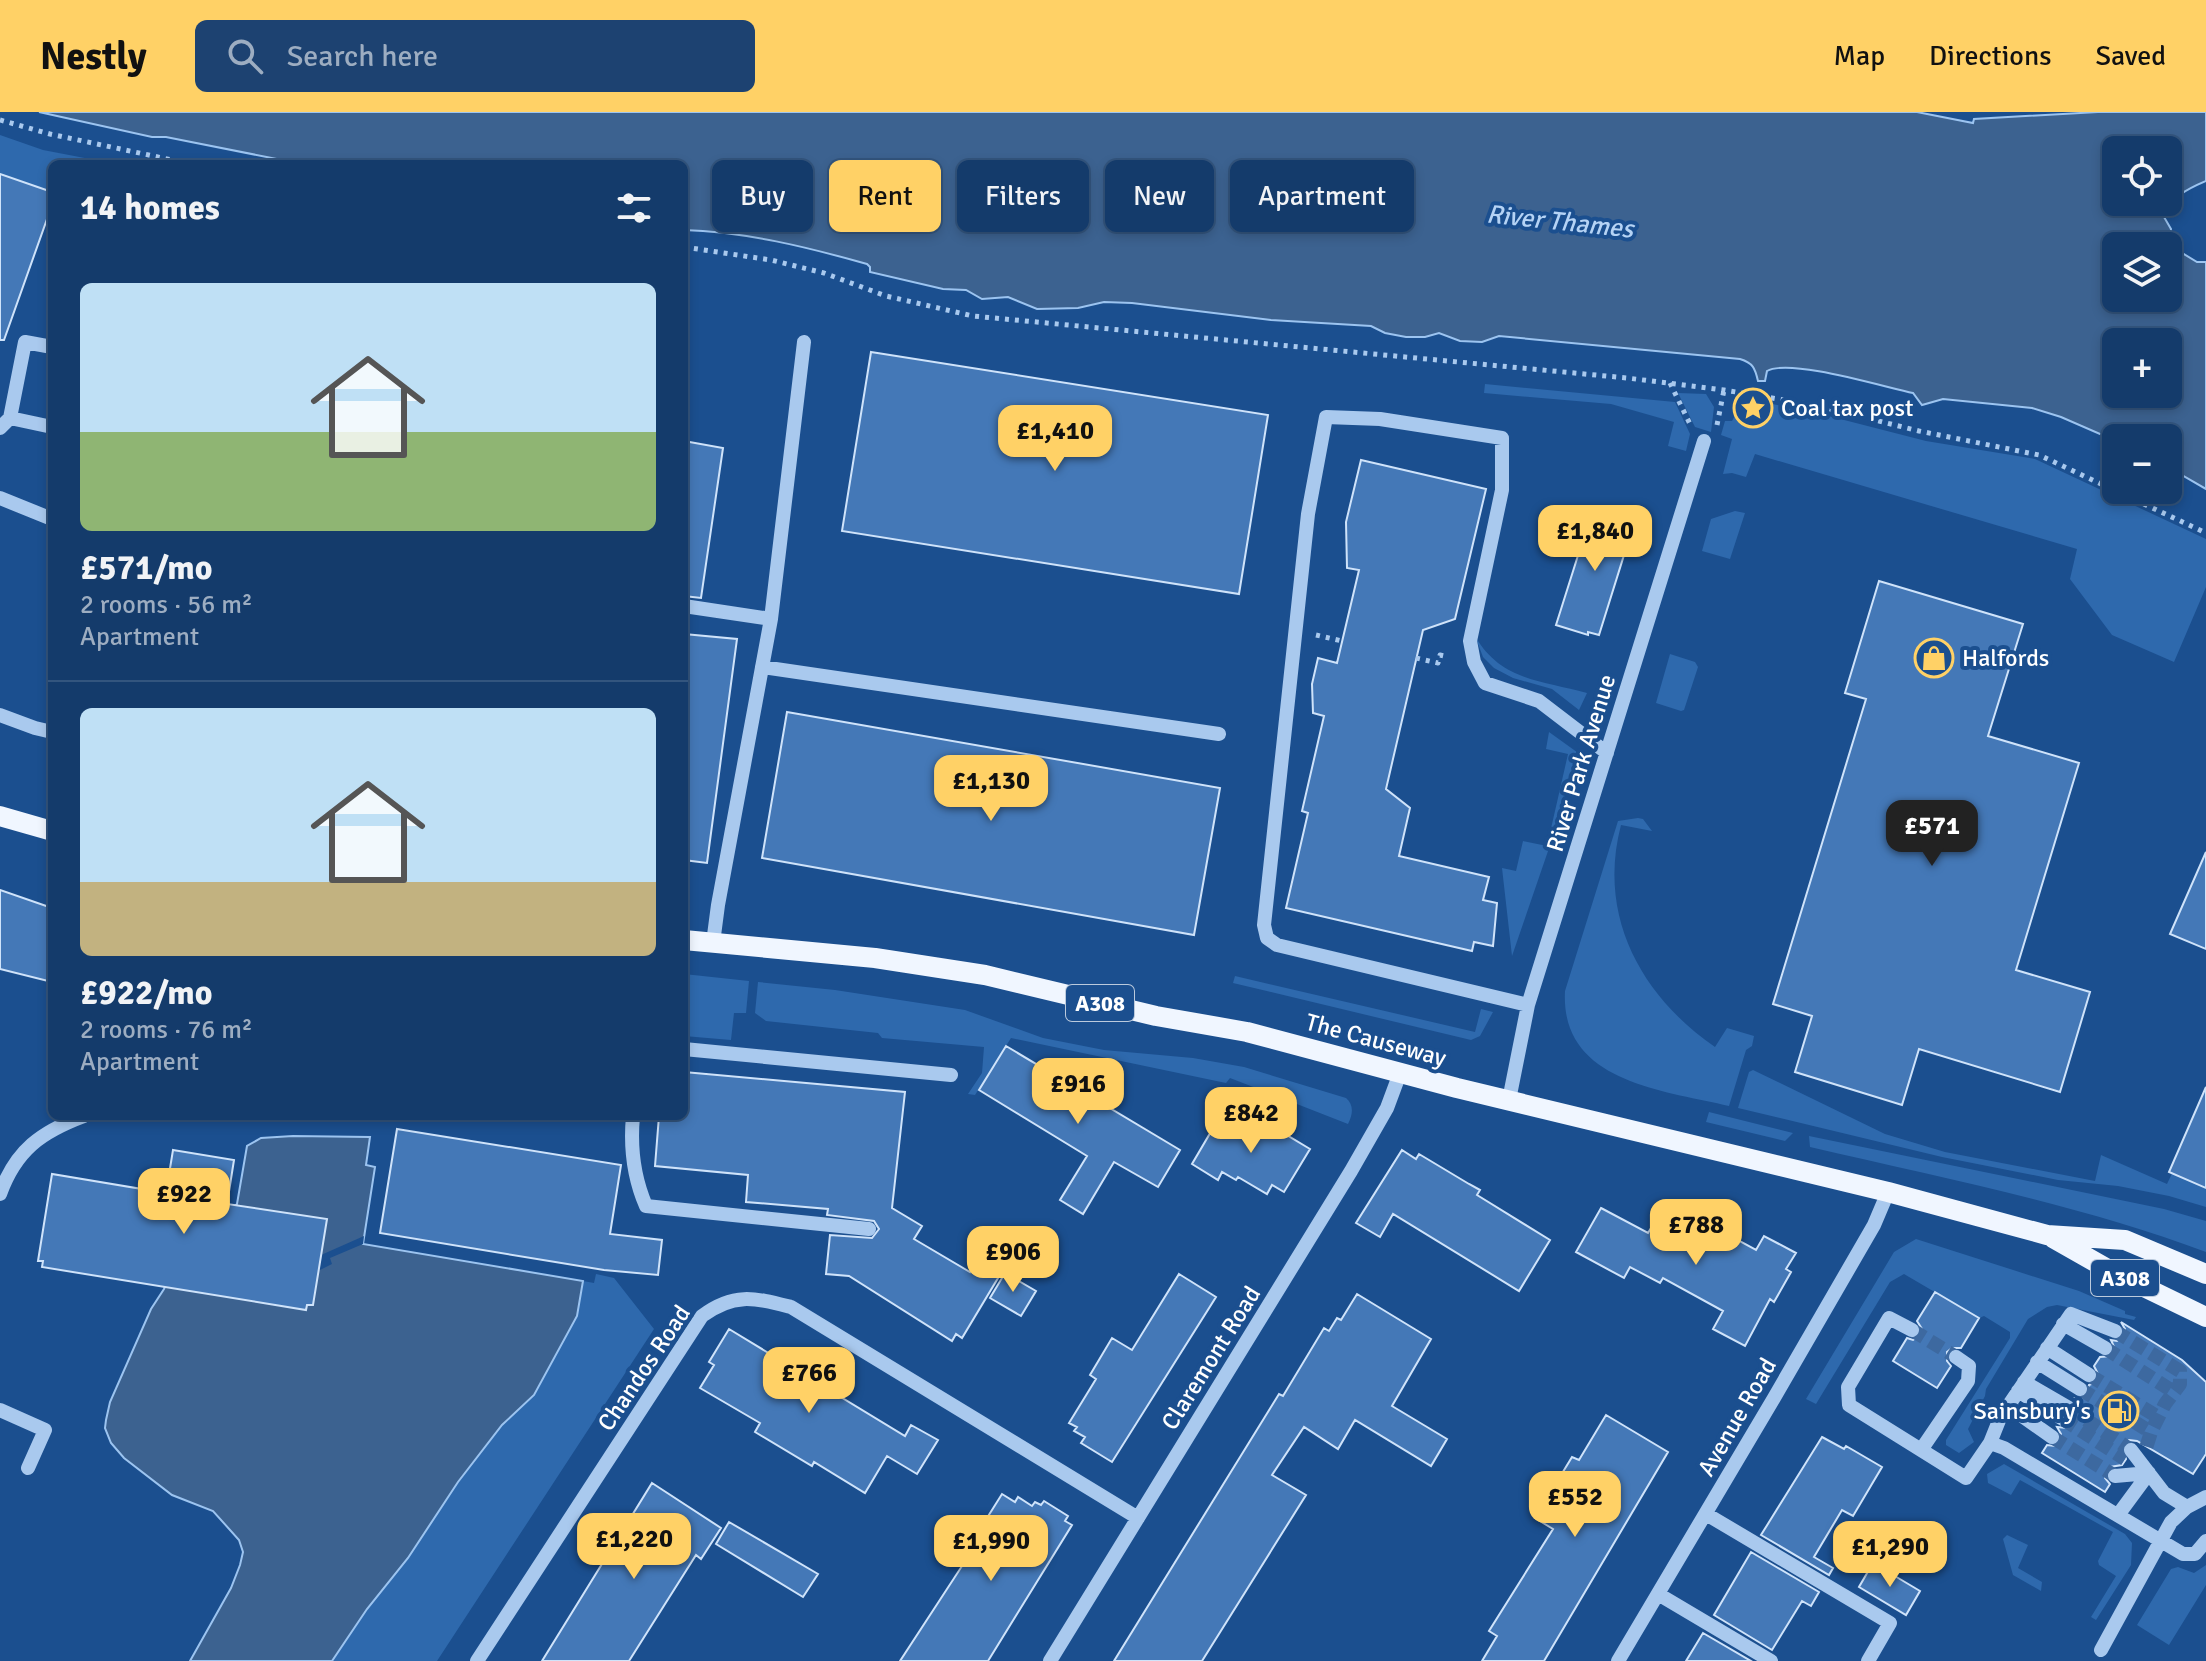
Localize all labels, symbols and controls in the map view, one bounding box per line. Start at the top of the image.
search box [195,20,755,92]
text: Nestly [40,33,147,80]
icon: search [223,34,267,78]
text: Search here [287,38,438,75]
text: Map [1833,39,1885,73]
text: Directions [1929,39,2051,73]
text: Saved [2095,39,2166,73]
map controls [2102,136,2182,504]
button: locate [2102,136,2182,216]
chip: Buy [712,160,813,232]
chip: Rent [829,160,941,232]
chip: Filters [957,160,1089,232]
chip: New [1105,160,1214,232]
chip: Apartment [1230,160,1414,232]
icon: filters [612,186,656,230]
text: 14 homes [80,187,220,229]
water label: River Thames [1485,198,1637,246]
button: layers [2102,232,2182,312]
button: + [2102,328,2182,408]
icon: home [296,335,440,479]
place icon: Coal tax post [1732,387,1774,429]
place label: Coal tax post [1781,393,1913,423]
pin: £1,410 [990,405,1120,473]
text: £1,410 [1016,415,1094,447]
button: − [2102,424,2182,504]
pin: £1,840 [1530,505,1660,573]
text: £1,840 [1556,515,1634,547]
text: £571/mo [80,547,213,589]
text: 2 rooms · 56 m² [80,589,253,621]
text: Apartment [80,621,199,653]
shop icon: Halfords [1913,637,1955,679]
place label: Halfords [1962,643,2049,673]
street label: River Park Avenue [1540,671,1622,855]
pin: £1,130 [926,755,1056,823]
icon: home [296,760,440,904]
text: £1,130 [952,765,1030,797]
pin: £571 [1885,800,1979,868]
text: £571 [1904,810,1960,842]
text: £922/mo [80,972,213,1014]
road number: A308 [1066,985,1134,1021]
street label: The Causeway [1302,1007,1450,1073]
text: 2 rooms · 76 m² [80,1014,253,1046]
text: Apartment [80,1046,199,1078]
pin: £916 [1031,1058,1125,1126]
text: £916 [1050,1068,1106,1100]
pin: £842 [1204,1087,1298,1155]
text: £842 [1223,1097,1279,1129]
pin: £922 [137,1168,231,1236]
text: £922 [156,1178,212,1210]
pin: £788 [1649,1199,1743,1267]
text: £788 [1668,1209,1724,1241]
pin: £906 [966,1226,1060,1294]
text: £906 [985,1236,1041,1268]
road number: A308 [2091,1260,2159,1296]
street label: Claremont Road [1155,1281,1267,1435]
street label: Chandos Road [591,1299,697,1437]
pin: £766 [762,1347,856,1415]
street label: Avenue Road [1691,1352,1783,1482]
text: £766 [781,1357,837,1389]
fuel station icon: Sainsbury's [2098,1390,2140,1432]
place label: Sainsbury's [1973,1396,2091,1426]
pin: £552 [1528,1471,1622,1539]
text: £552 [1547,1481,1603,1513]
pin: £1,220 [569,1513,699,1581]
pin: £1,990 [926,1515,1056,1583]
pin: £1,290 [1825,1521,1955,1589]
text: £1,220 [595,1523,673,1555]
text: £1,990 [952,1525,1030,1557]
text: £1,290 [1851,1531,1929,1563]

